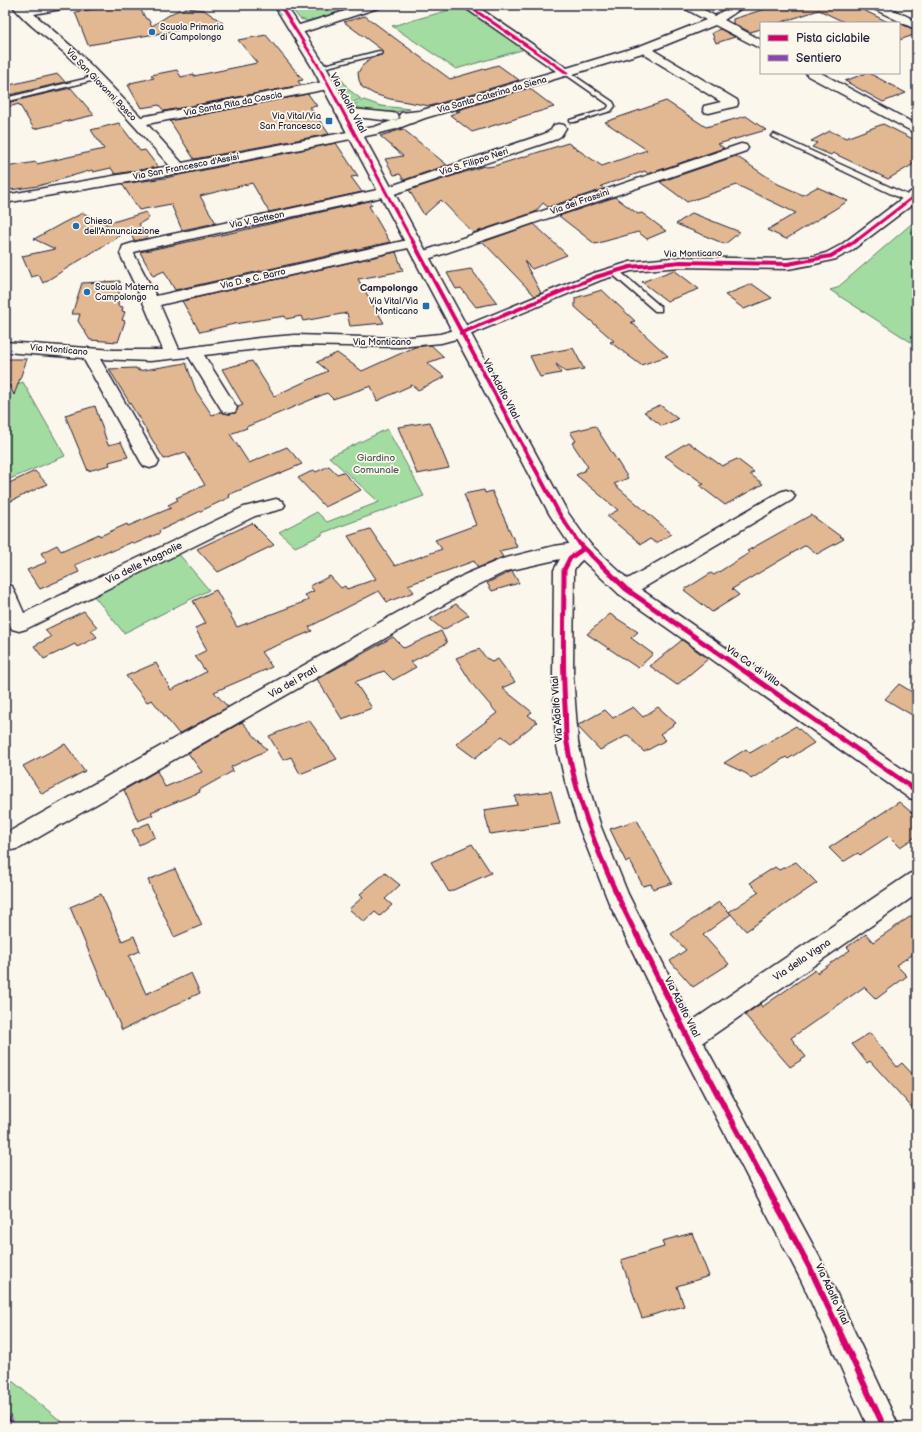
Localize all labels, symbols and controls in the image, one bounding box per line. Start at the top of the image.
place label: Scuola Primaria di Campolongo [160,22,224,43]
legend [760,22,900,74]
marker: Scuola Primaria di Campolongo [147,27,157,37]
text: Pista ciclabile [796,31,870,46]
street label: Via San Giovanni Bosco [63,46,139,124]
text: Sentiero [796,51,842,66]
street label: Via Adolfo Vital [327,71,369,135]
street label: Via Santa Caterina da Siena [436,74,548,116]
street label: Via Santa Rita da Cascia [183,89,283,119]
place label: Via Vital/Via San Francesco [260,111,321,132]
marker: Via Vital/Via San Francesco [324,116,334,126]
street label: Via S. Filippo Neri [438,146,510,178]
street label: Via San Francesco d'Assisi [132,151,240,183]
street label: Via dei Frassini [549,187,611,217]
street label: Via V. Botteon [229,209,285,231]
place label: Chiesa dell'Annunciazione [84,216,160,237]
marker: Chiesa dell'Annunciazione [71,221,81,231]
street label: Via Monticano [664,248,722,260]
street label: Via D. e C. Barro [219,266,287,292]
place label: Scuola Materna Campolongo [95,282,159,303]
district label: Campolongo [360,282,418,294]
marker: Scuola Materna Campolongo [82,287,92,297]
place label: Via Vital/Via Monticano [369,296,418,317]
marker: Via Vital/Via Monticano [421,301,431,311]
street label: Via Monticano [353,337,411,348]
street label: Via Monticano [30,342,88,358]
street label: Via Adolfo Vital [480,357,522,421]
park label: Giardino Comunale [353,452,399,476]
street label: Via delle Magnolie [104,539,184,587]
street label: Via Ca' di Villa [723,643,783,689]
street label: Via dei Prati [266,663,320,701]
street label: Via Adolfo Vital [549,675,565,743]
street label: Via della Vigna [771,936,833,984]
street label: Via Adolfo Vital [662,975,702,1039]
street label: Via Adolfo Vital [813,1261,851,1327]

